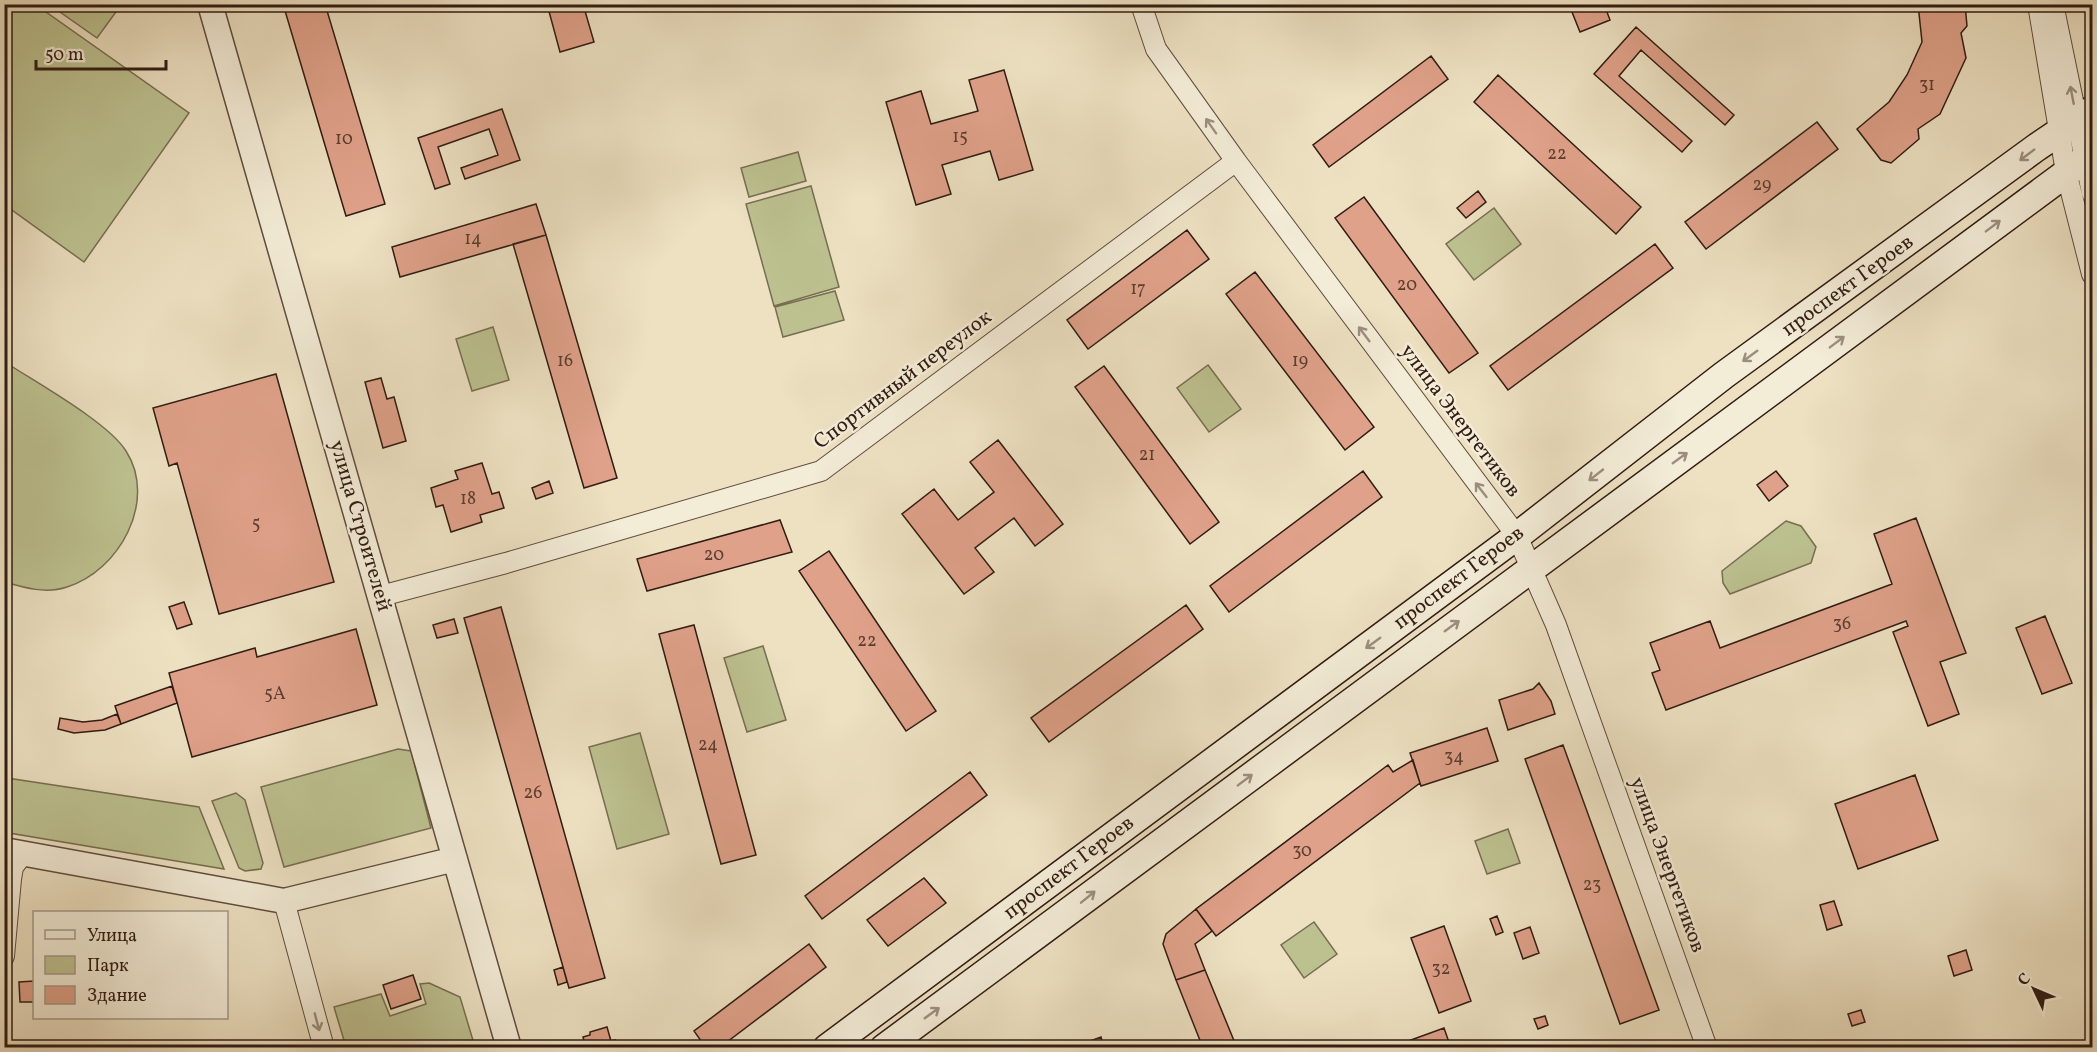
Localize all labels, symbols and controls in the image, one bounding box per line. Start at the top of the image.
scale bar [36,33,166,71]
text: 50 m [45,43,84,68]
house number: 31 [1919,73,1935,98]
one-way arrow [2066,85,2077,105]
one-way arrow [1205,119,1217,135]
house number: 15 [952,125,968,150]
house number: 10 [335,127,353,152]
house number: 22 [1547,142,1567,167]
one-way arrow [2019,149,2035,161]
house number: 29 [1753,173,1771,198]
one-way arrow [1985,220,2001,232]
house number: 14 [464,227,482,252]
street label: проспект Героев [1776,228,1920,344]
house number: 20 [1397,273,1417,298]
house number: 17 [1130,277,1146,302]
street label: Спортивный переулок [808,303,998,457]
one-way arrow [1358,326,1371,342]
one-way arrow [1828,336,1844,348]
street label: улица Энергетиков [1393,338,1527,504]
house number: 16 [557,349,573,374]
house number: 19 [1292,349,1308,374]
one-way arrow [1743,350,1759,363]
street label: улица Строителей [322,437,398,615]
house number: 21 [1139,443,1155,468]
one-way arrow [1672,452,1688,465]
one-way arrow [1588,468,1604,481]
one-way arrow [1475,482,1488,498]
house number: 18 [460,487,476,512]
house number: 5 [252,512,260,537]
street label: проспект Героев [1388,519,1530,637]
house number: 20 [704,543,724,568]
house number: 36 [1833,612,1851,637]
one-way arrow [1443,620,1459,633]
house number: 22 [857,629,877,654]
one-way arrow [1365,636,1381,649]
house number: 5А [264,682,286,707]
house number: 24 [698,733,718,758]
house number: 34 [1444,745,1464,770]
street label: улица Энергетиков [1622,773,1712,957]
one-way arrow [1236,774,1252,786]
house number: 26 [524,781,542,806]
street label: проспект Героев [998,809,1140,927]
house number: 30 [1292,839,1312,864]
house number: 23 [1583,873,1601,898]
one-way arrow [1080,890,1096,903]
legend [33,911,228,1019]
text: Улица [87,924,137,949]
text: Парк [87,954,129,979]
house number: 32 [1432,957,1450,982]
north arrow [2004,959,2064,1019]
text: С [2013,969,2036,991]
text: Здание [87,984,147,1009]
one-way arrow [923,1007,939,1019]
one-way arrow [312,1012,324,1031]

